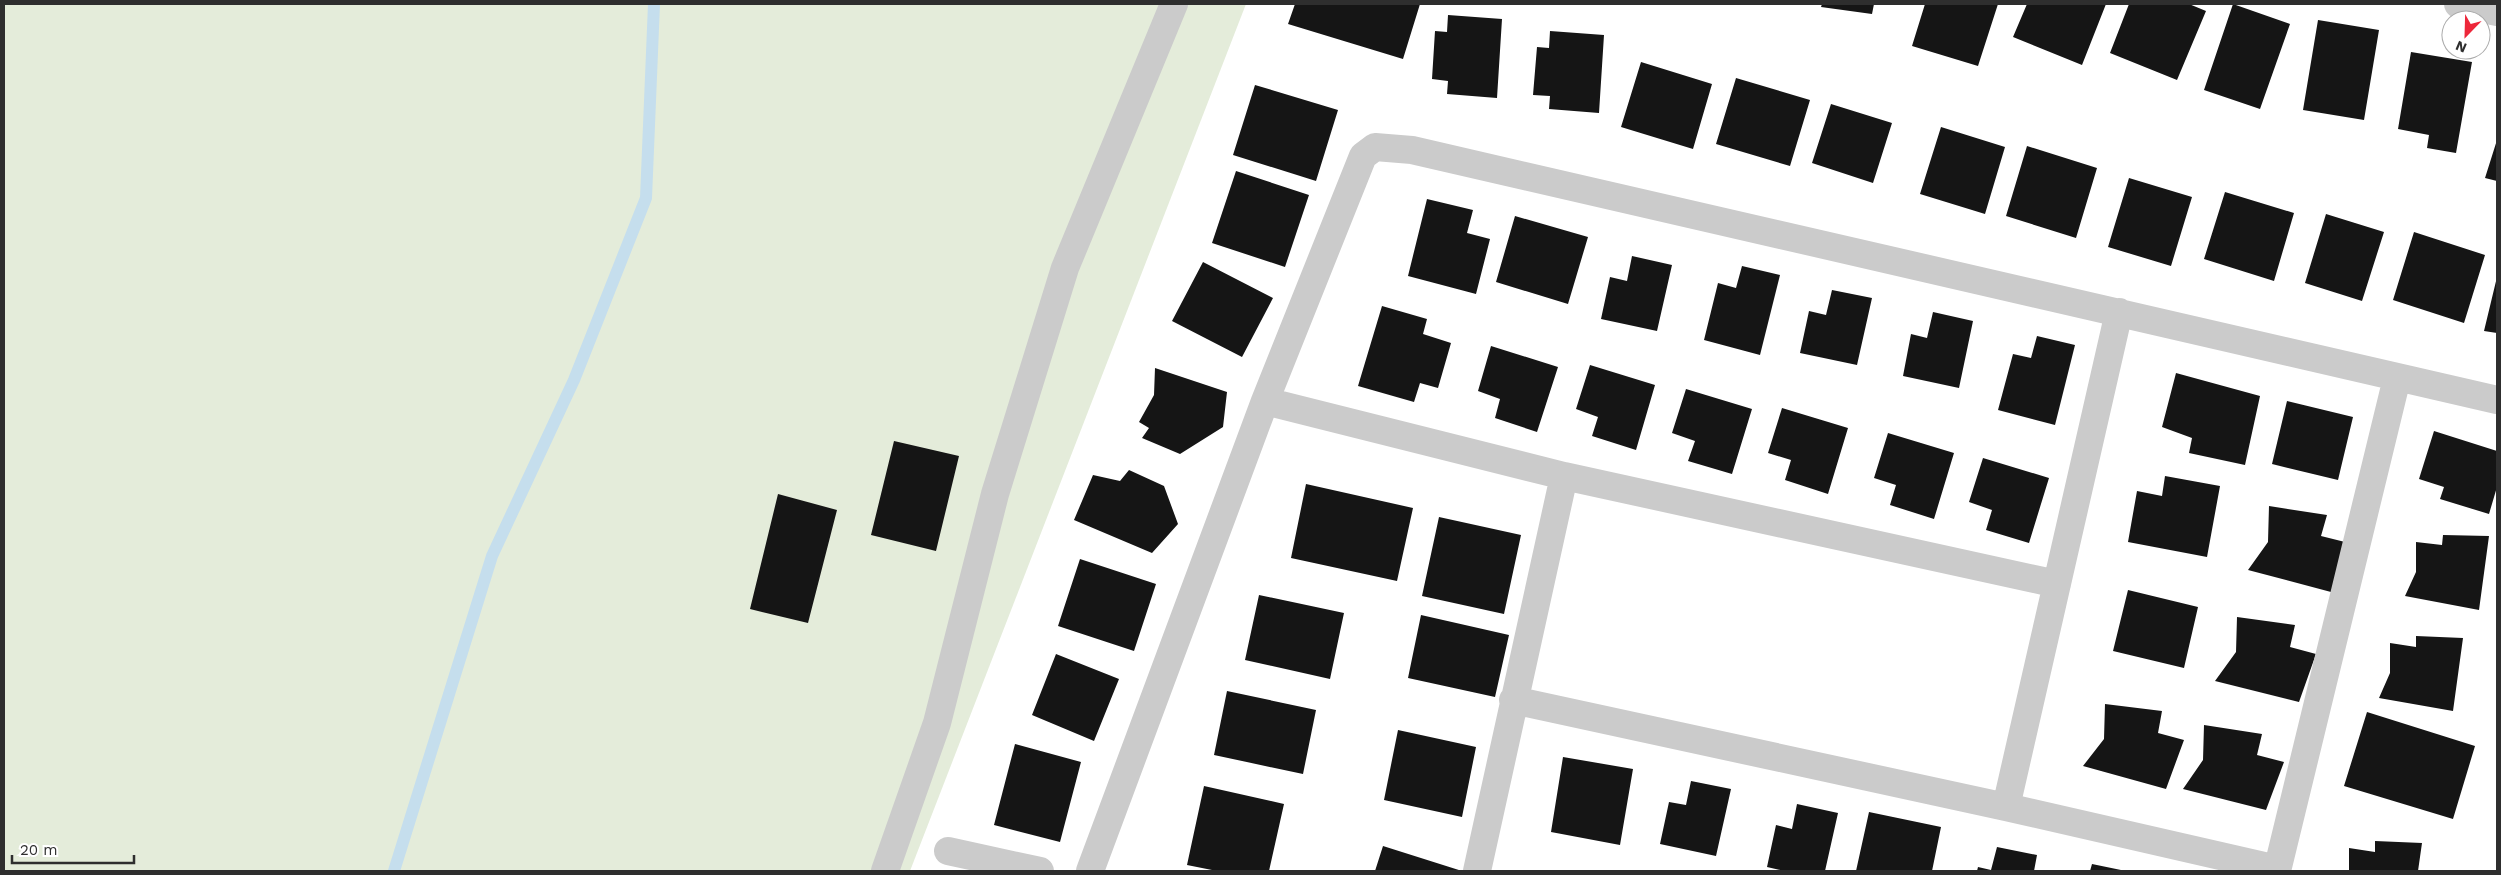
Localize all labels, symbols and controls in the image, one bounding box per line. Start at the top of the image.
north arrow [2441,10,2491,60]
text: N [2453,38,2469,56]
scale bar [12,832,135,864]
text: 20 m [20,841,58,859]

